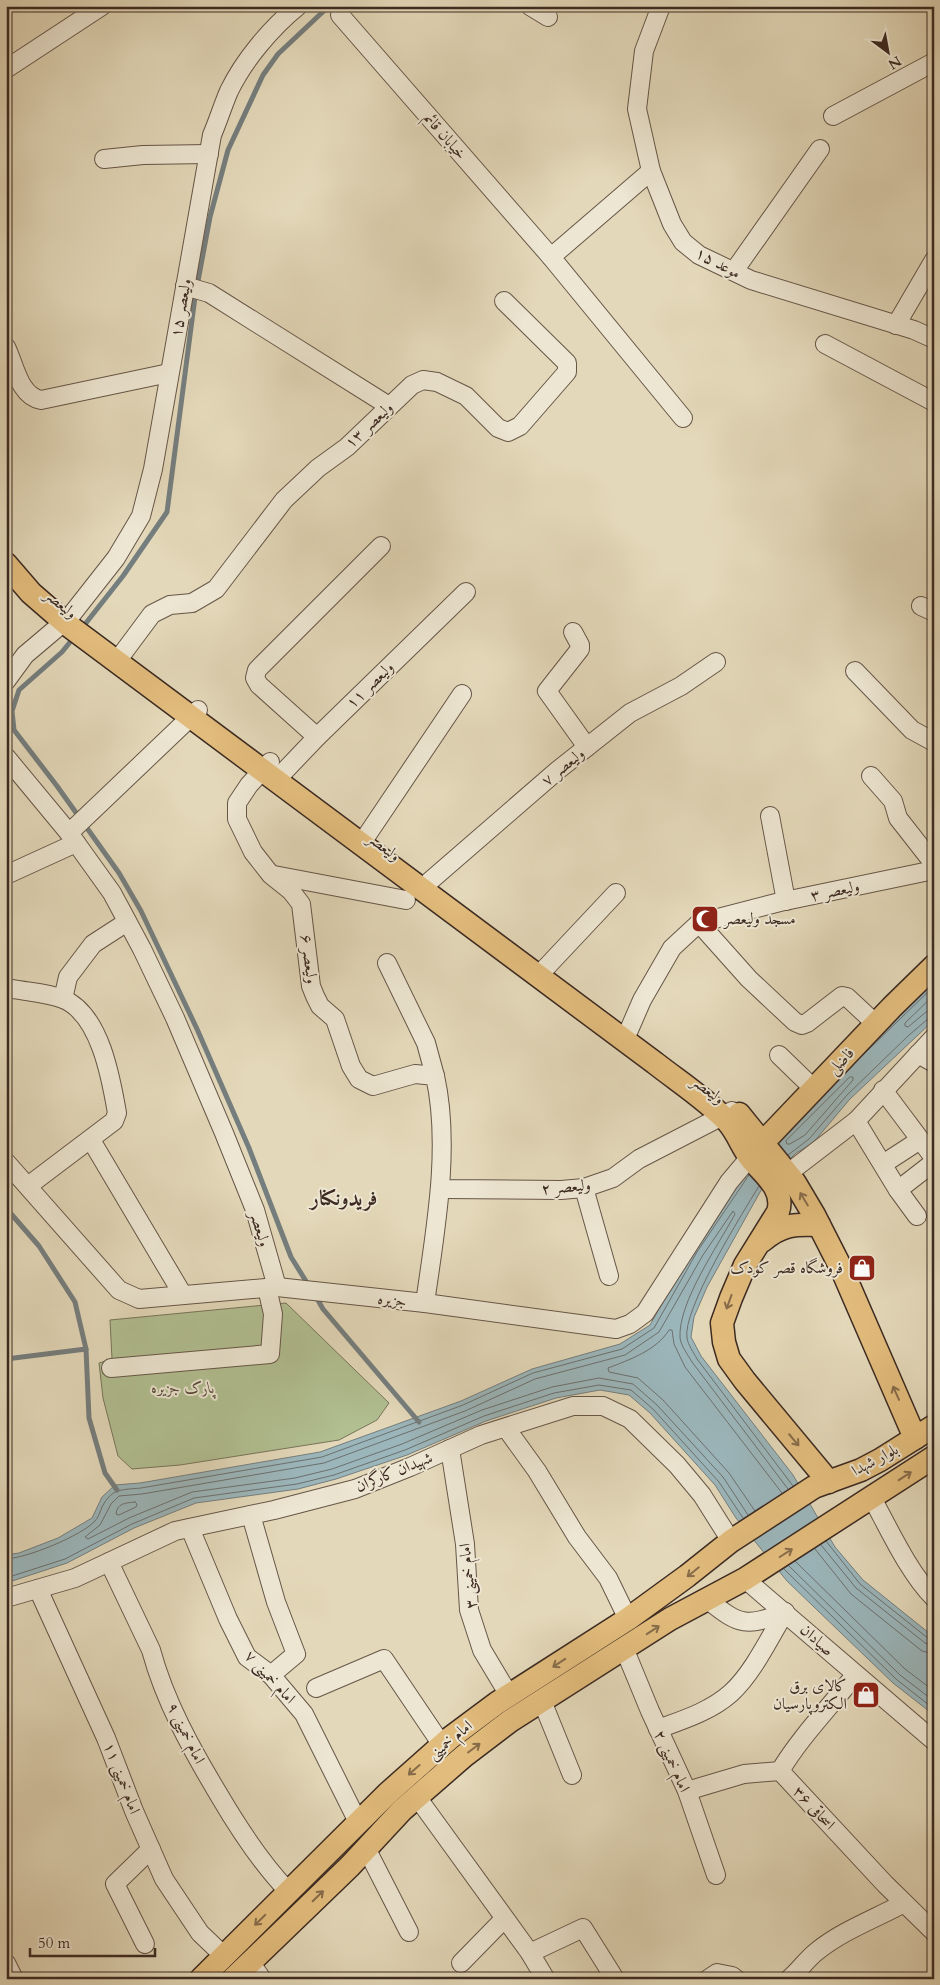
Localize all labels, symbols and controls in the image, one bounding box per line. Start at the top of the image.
north arrow [862,28,912,78]
text: N [884,51,905,74]
street label: خیابان قائم [416,108,472,166]
street label: موعد ۱۵ [691,242,745,284]
street label: ولیعصر ۱۵ [165,277,197,339]
street label: ولیعصر ۱۳ [340,397,398,453]
street label: ولیعصر [39,583,82,624]
street label: ولیعصر ۱۱ [341,657,399,713]
street label: ولیعصر ۷ [537,743,589,791]
street label: ولیعصر [361,826,405,867]
street label: ولیعصر ۳ [808,875,862,907]
mosque icon: مسجد ولیعصر [690,904,720,934]
place label: مسجد ولیعصر [722,908,796,930]
street label: ولیعصر ۶ [295,933,323,985]
street label: فاضلی [823,1043,859,1079]
street label: ولیعصر [685,1069,729,1110]
street label: ولیعصر ۲ [540,1174,592,1200]
district label: فریدونکنار [309,1184,377,1213]
one-way arrow [799,1192,809,1206]
street label: ولیعصر [244,1207,276,1249]
shop icon: فروشگاه قصر کودک [847,1253,877,1283]
place label: فروشگاه قصر کودک [730,1257,843,1279]
street label: جزیره [376,1288,408,1312]
one-way arrow [724,1294,733,1310]
park label: پارک جزیره [151,1377,217,1399]
one-way arrow [890,1386,900,1401]
one-way arrow [788,1433,799,1446]
street label: بلوار شهدا [848,1438,902,1482]
street label: شهیدان کارگران [352,1447,436,1497]
one-way arrow [898,1471,912,1481]
street label: امام خمینی ۳ [454,1542,485,1610]
one-way arrow [779,1548,793,1558]
one-way arrow [687,1566,700,1577]
street label: صیادان [795,1619,839,1661]
one-way arrow [645,1624,659,1634]
street label: امام خمینی ۷ [237,1645,300,1711]
one-way arrow [552,1659,566,1669]
place label: کالای برق الکتروپارسیان [773,1675,847,1715]
shop icon: کالای برق الکتروپارسیان [851,1680,881,1710]
street label: امام خمینی ۹ [159,1699,210,1769]
street label: امام خمینی [423,1715,479,1767]
street label: امام خمینی ۲ [646,1726,695,1797]
street label: امام خمینی ۱۱ [95,1739,146,1818]
one-way arrow [467,1743,480,1754]
one-way arrow [407,1764,420,1776]
street label: اسحاقی ۳۶ [788,1781,840,1835]
one-way arrow [312,1890,324,1902]
one-way arrow [254,1913,266,1926]
scale bar [30,1925,155,1957]
text: 50 m [38,1933,70,1953]

